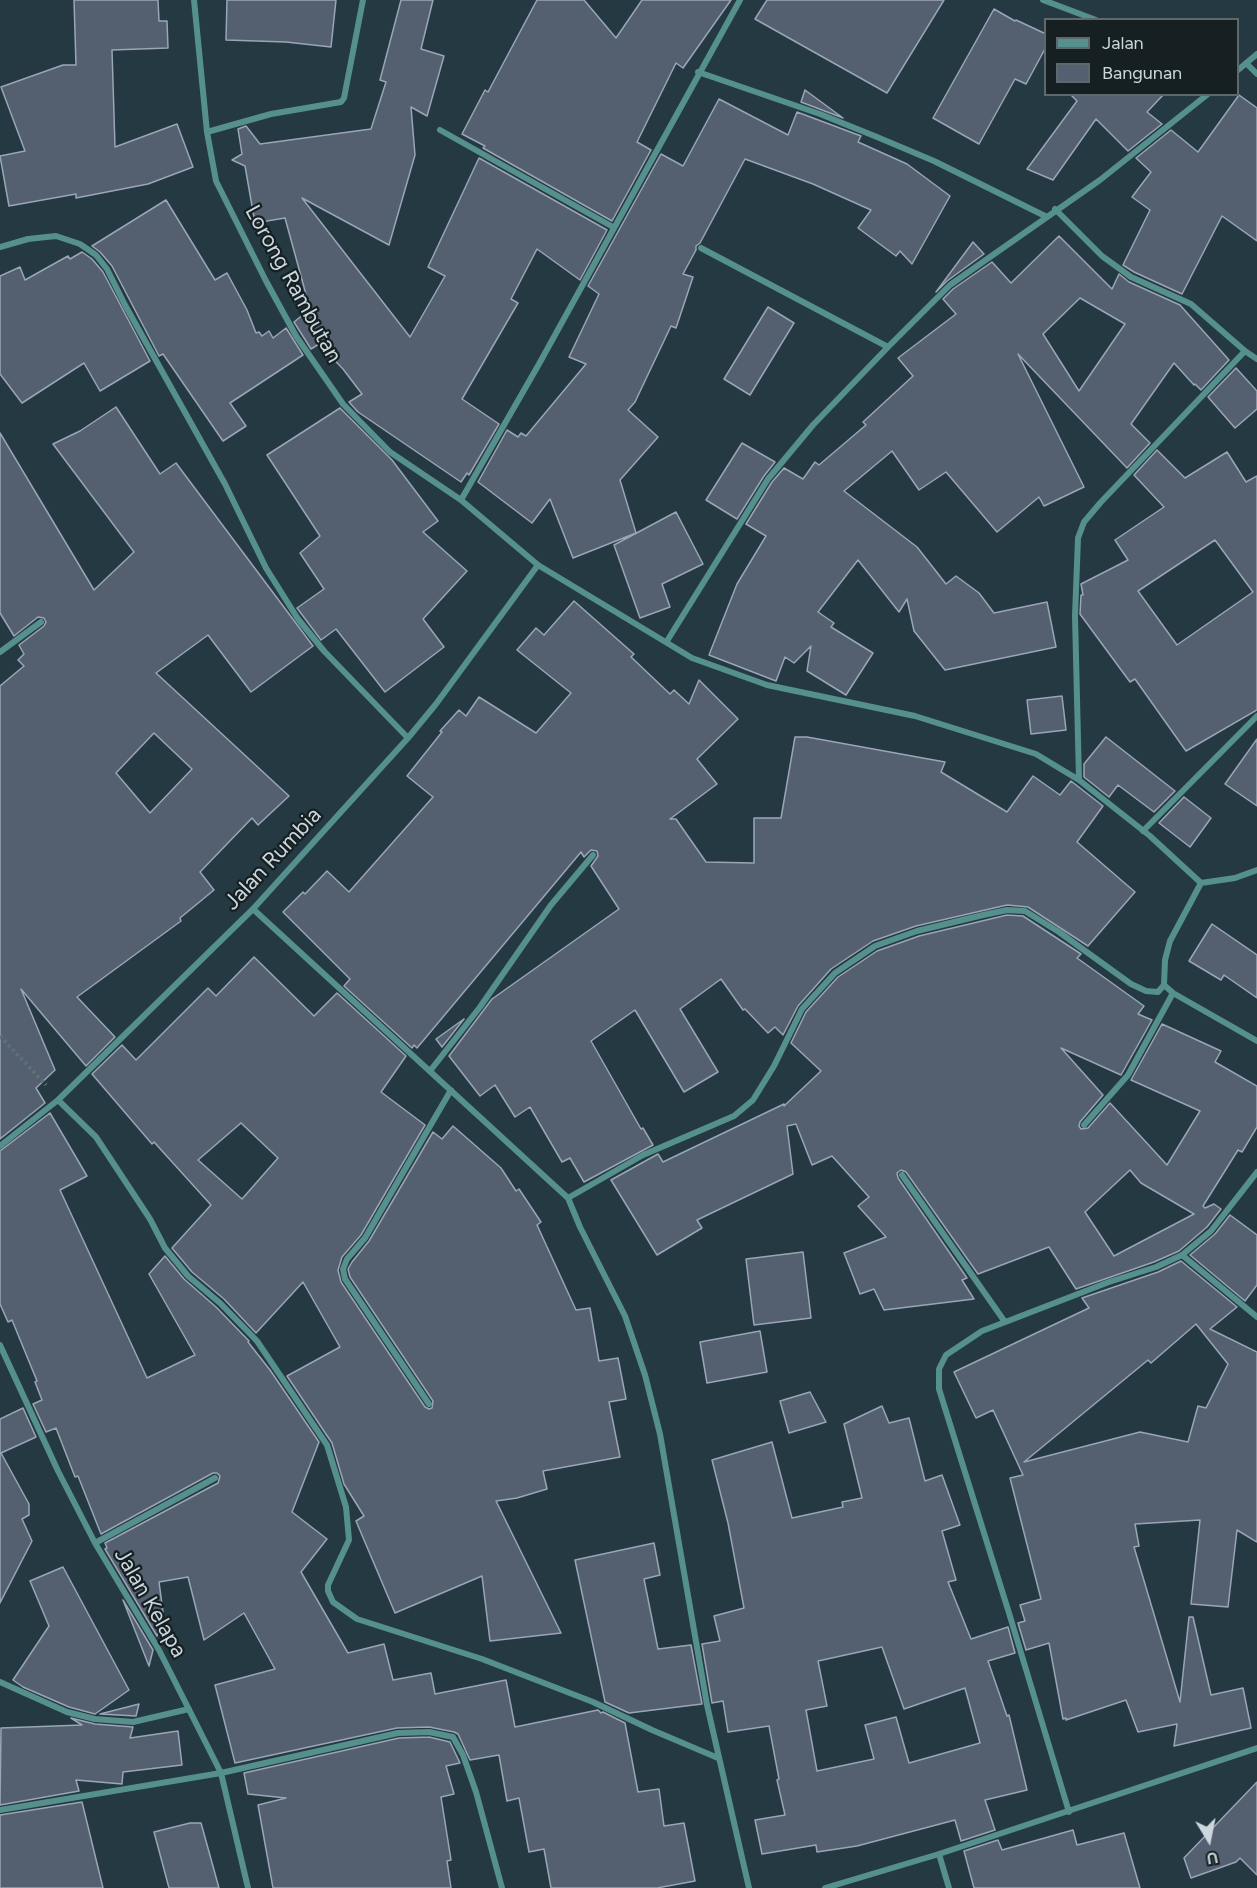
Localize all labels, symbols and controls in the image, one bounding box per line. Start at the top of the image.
legend [1044,18,1239,96]
text: Jalan [1102,32,1144,54]
text: Bangunan [1102,62,1182,84]
street label: Lorong Rambutan [239,201,347,367]
street label: Jalan Rumbia [219,802,327,916]
street label: Jalan Kelapa [108,1544,192,1662]
north arrow [1179,1810,1239,1870]
text: U [1205,1848,1219,1869]

